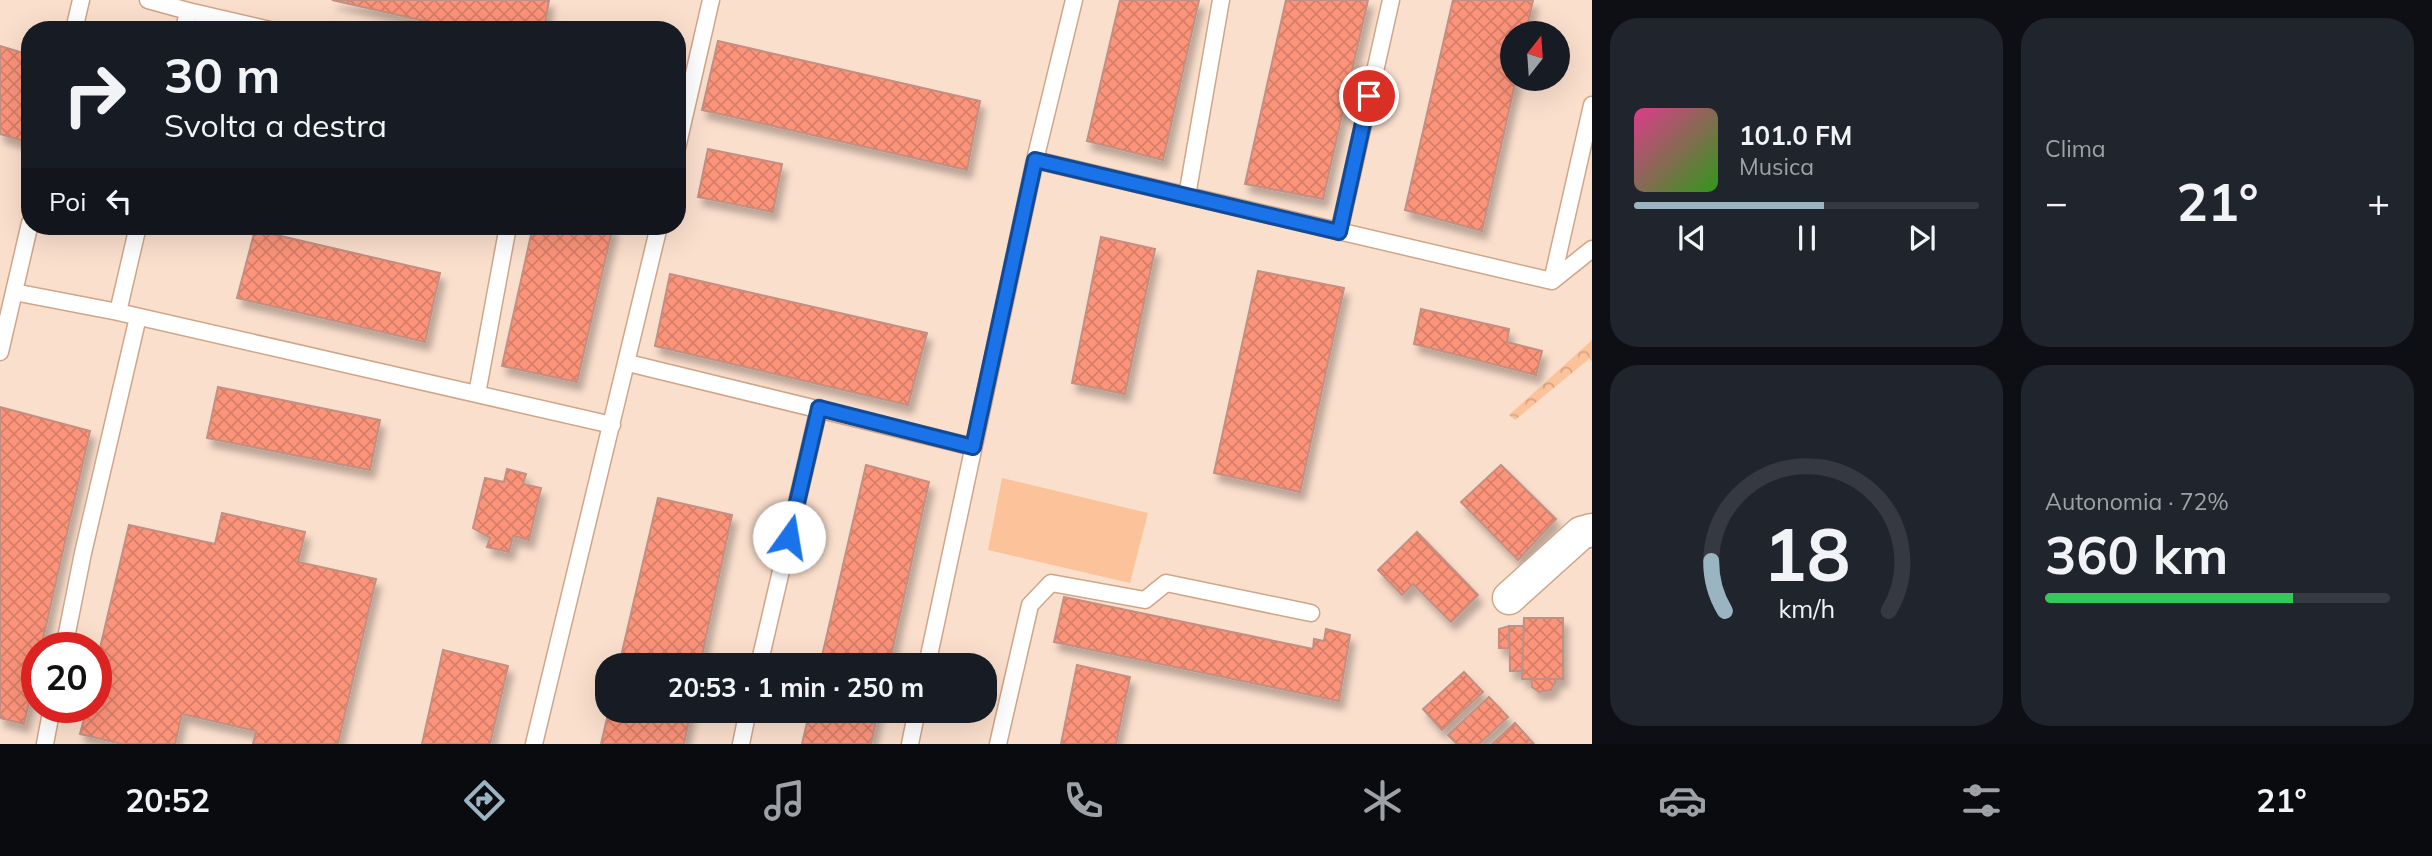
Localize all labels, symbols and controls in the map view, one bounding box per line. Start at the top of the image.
north arrow [1500,21,1570,91]
map controls [1500,21,1570,91]
text: 30 m [164,44,280,105]
icon: right [49,49,140,140]
pin [1339,66,1399,126]
icon: arrive [1350,77,1388,115]
text: Svolta a destra [164,105,387,145]
text: 101.0 FM [1739,119,1852,152]
text: Clima [2045,134,2106,163]
text: Musica [1739,152,1814,181]
text: 21° [2176,169,2259,234]
text: − [2045,178,2068,226]
text: + [2367,178,2390,226]
icon: left [100,182,138,220]
text: Poi [49,185,86,218]
icon: previous [1673,219,1711,257]
icon: pause [1788,219,1826,257]
icon: next [1903,219,1941,257]
text: Autonomia · 72% [2045,487,2229,516]
position arrow [752,500,826,574]
text: 18 [1763,509,1850,600]
text: 360 km [2045,522,2228,587]
text: km/h [1778,593,1835,624]
speed limit sign: 20 [21,632,112,723]
text: 20:53 · 1 min · 250 m [668,671,924,704]
icon: directions [460,776,509,825]
icon: music [760,776,809,825]
icon: phone [1059,776,1108,825]
icon: climate [1358,776,1407,825]
icon: car [1658,776,1707,825]
icon: filters [1957,776,2006,825]
text: 20:52 [125,780,210,820]
text: 21° [2256,780,2307,820]

